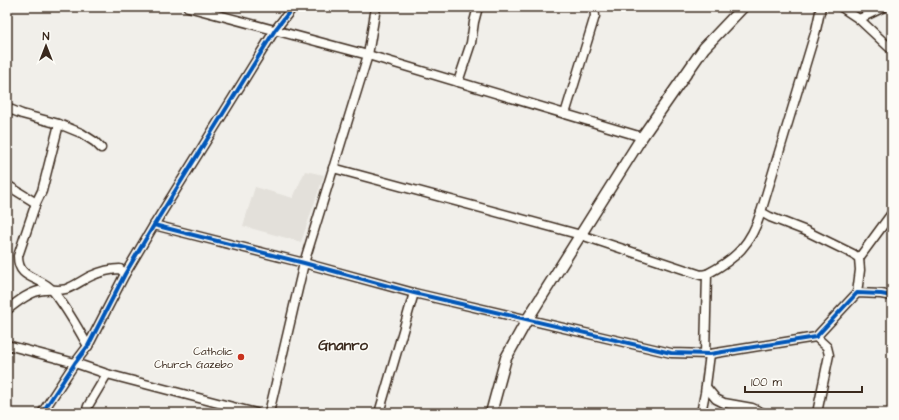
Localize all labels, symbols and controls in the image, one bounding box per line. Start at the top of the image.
north arrow [26,26,66,66]
text: N [43,29,50,44]
district label: Gnanro [318,335,368,356]
place label: Catholic Church Gazebo [154,344,234,372]
marker: Catholic Church Gazebo [236,352,246,362]
scale bar [745,368,862,394]
text: 100 m [751,374,782,391]

